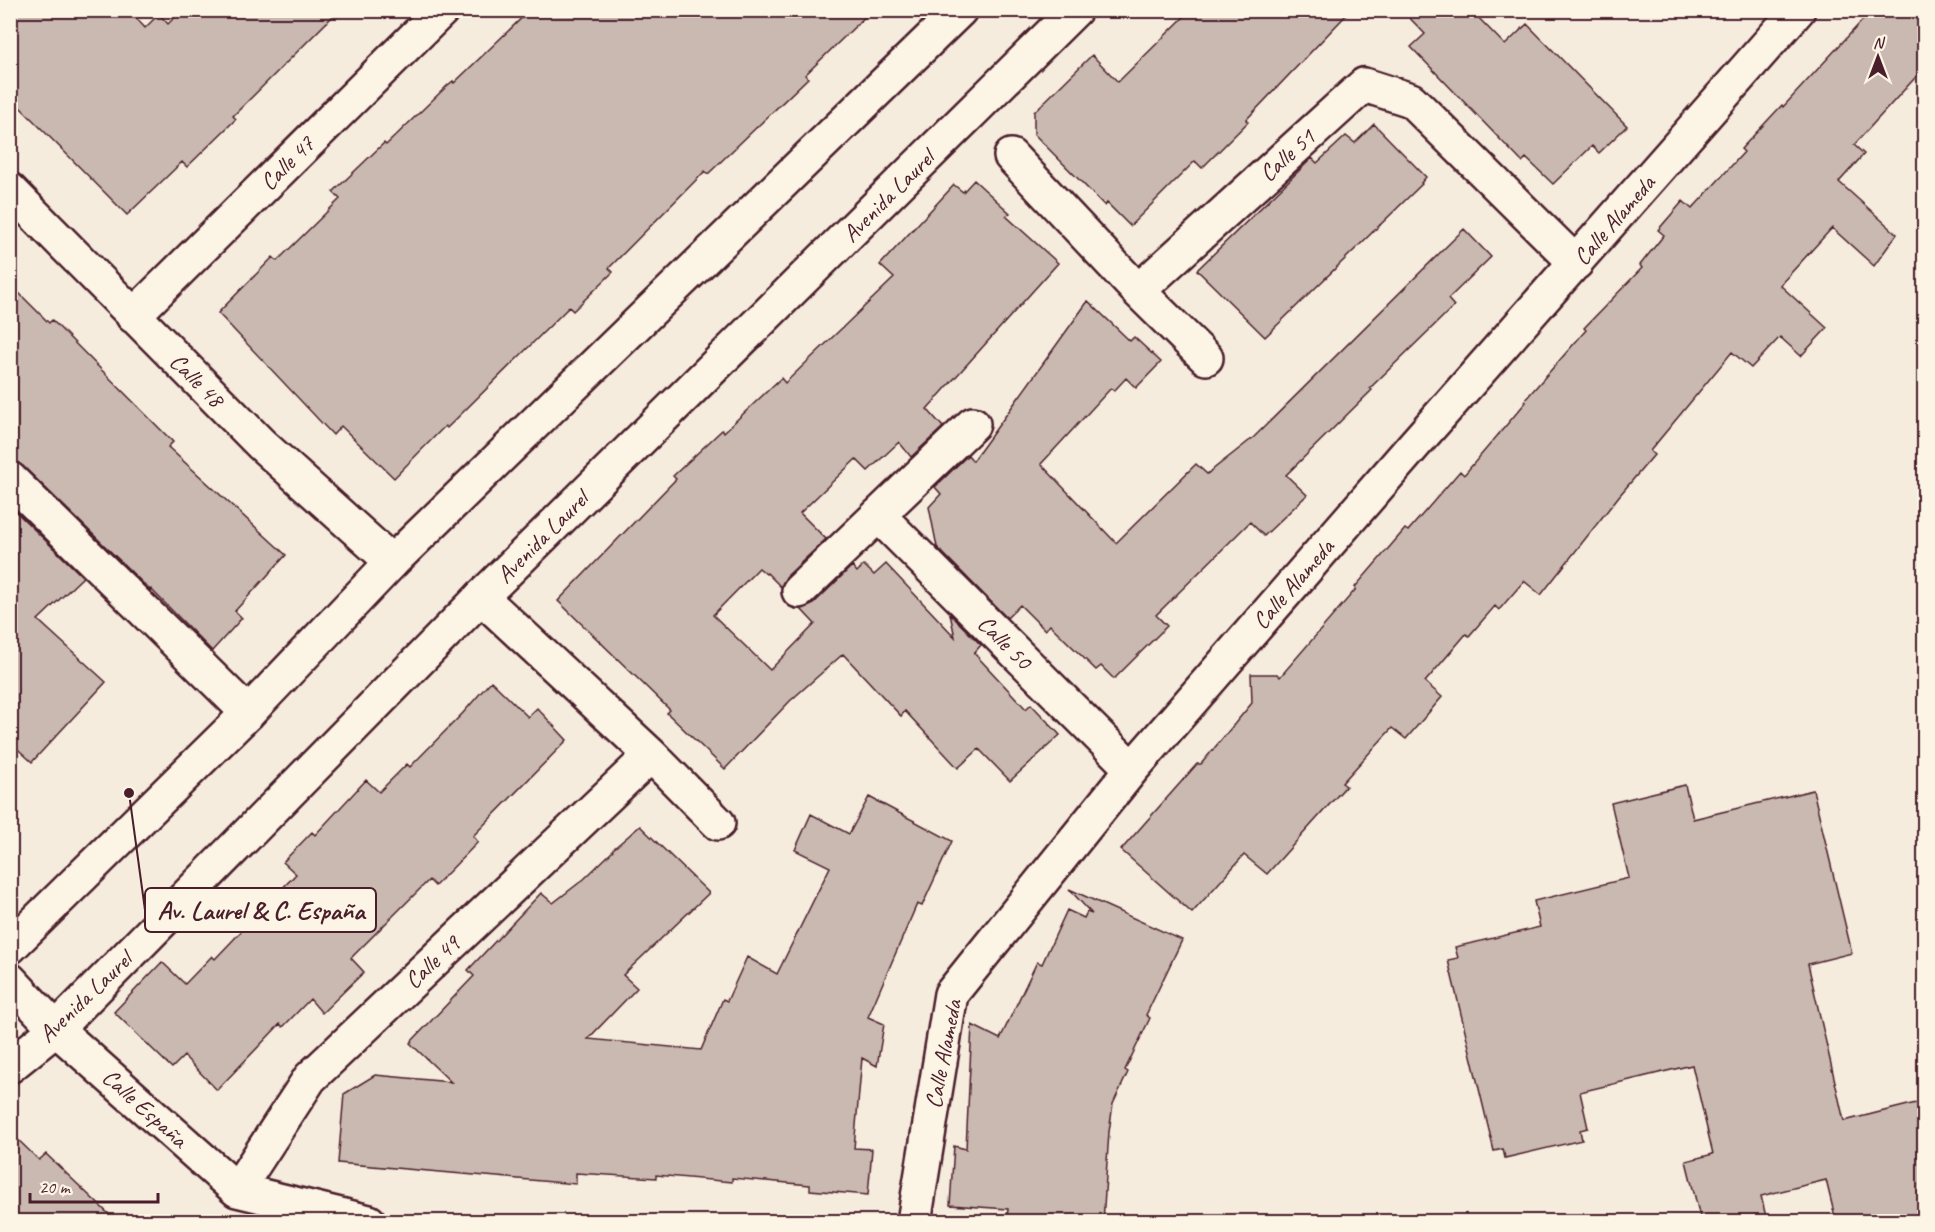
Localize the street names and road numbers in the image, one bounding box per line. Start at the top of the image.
street label: Calle 51 [1253,121,1322,188]
street label: Calle 47 [253,129,321,197]
street label: Avenida Laurel [836,141,943,248]
street label: Calle Alameda [1567,168,1662,271]
street label: Calle 48 [163,346,232,415]
street label: Avenida Laurel [490,482,597,589]
street label: Calle Alameda [1246,532,1341,635]
street label: Calle 50 [971,608,1040,677]
street label: Calle 49 [398,927,468,995]
street label: Avenida Laurel [32,942,141,1049]
street label: Calle Alameda [918,996,968,1111]
street label: Calle España [96,1062,195,1155]

